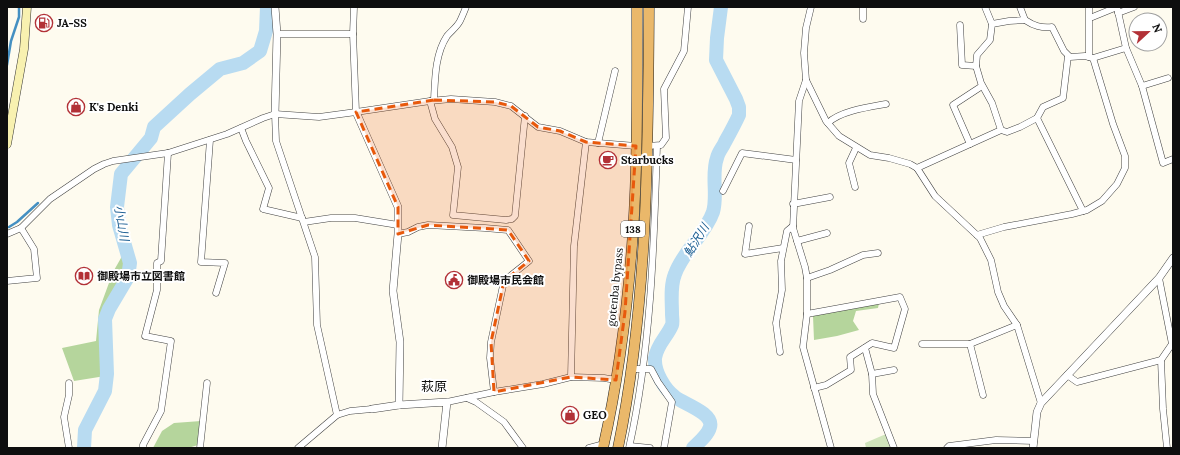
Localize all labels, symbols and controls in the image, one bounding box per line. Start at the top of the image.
north arrow [1128,12,1168,52]
fuel station icon: JA-SS [34,13,54,33]
place label: JA-SS [57,16,87,30]
text: N [1149,22,1166,35]
shop icon: K's Denki [66,97,86,117]
place label: K's Denki [89,100,139,114]
cafe icon: Starbucks [598,150,618,170]
place label: Starbucks [621,153,674,167]
water label: 小山川 [111,204,133,244]
water label: 鮎沢川 [680,219,713,259]
road number: 138 [621,221,645,237]
street label: gotenba bypass [604,247,626,327]
library icon: 御殿場市立図書館 [74,266,94,286]
place label: 御殿場市立図書館 [97,269,185,283]
public building icon: 御殿場市民会館 [444,270,464,290]
place label: 御殿場市民会館 [467,273,544,287]
district label: 萩原 [421,378,447,395]
shop icon: GEO [560,405,580,425]
place label: GEO [583,408,607,422]

